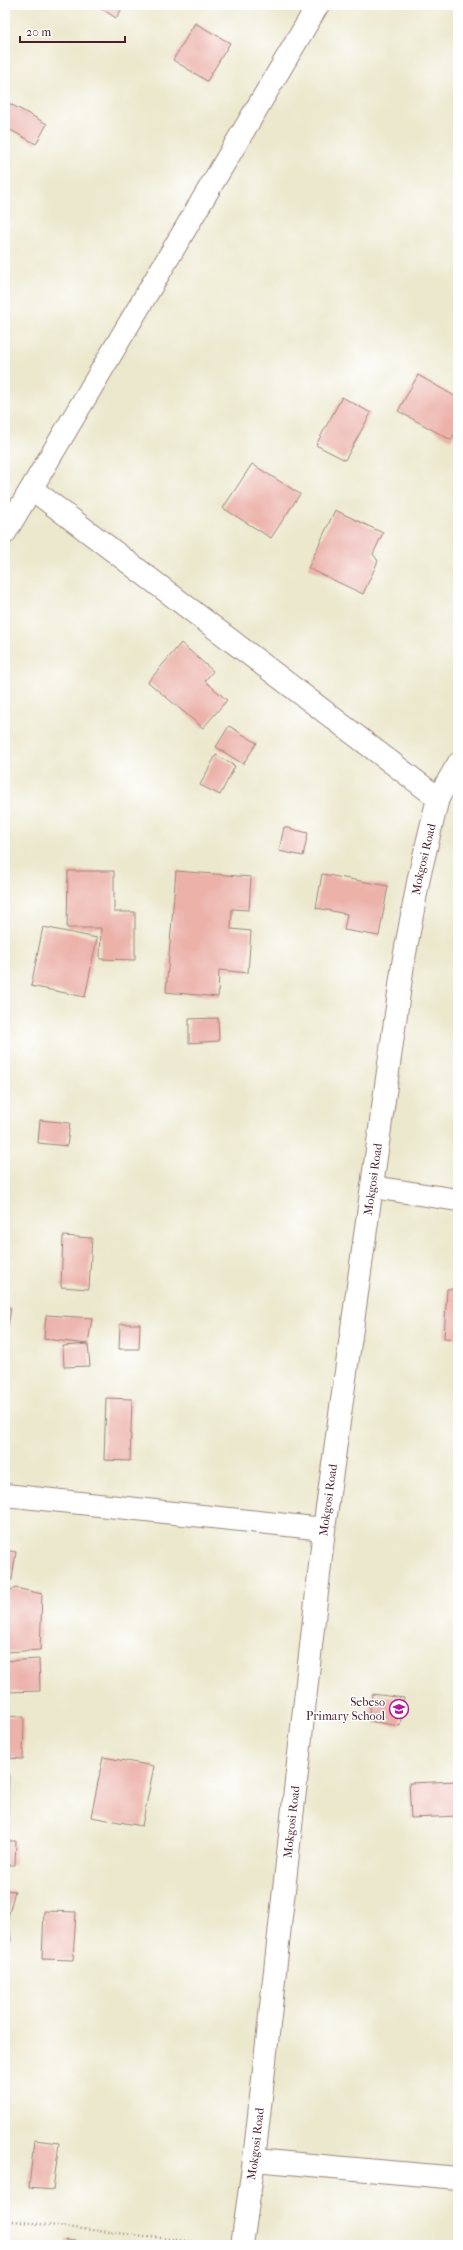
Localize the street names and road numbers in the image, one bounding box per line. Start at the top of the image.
street label: Mokgosi Road [409,822,439,896]
street label: Mokgosi Road [361,1142,385,1216]
street label: Mokgosi Road [316,1463,340,1537]
street label: Mokgosi Road [281,1785,303,1859]
street label: Mokgosi Road [244,2107,267,2181]

